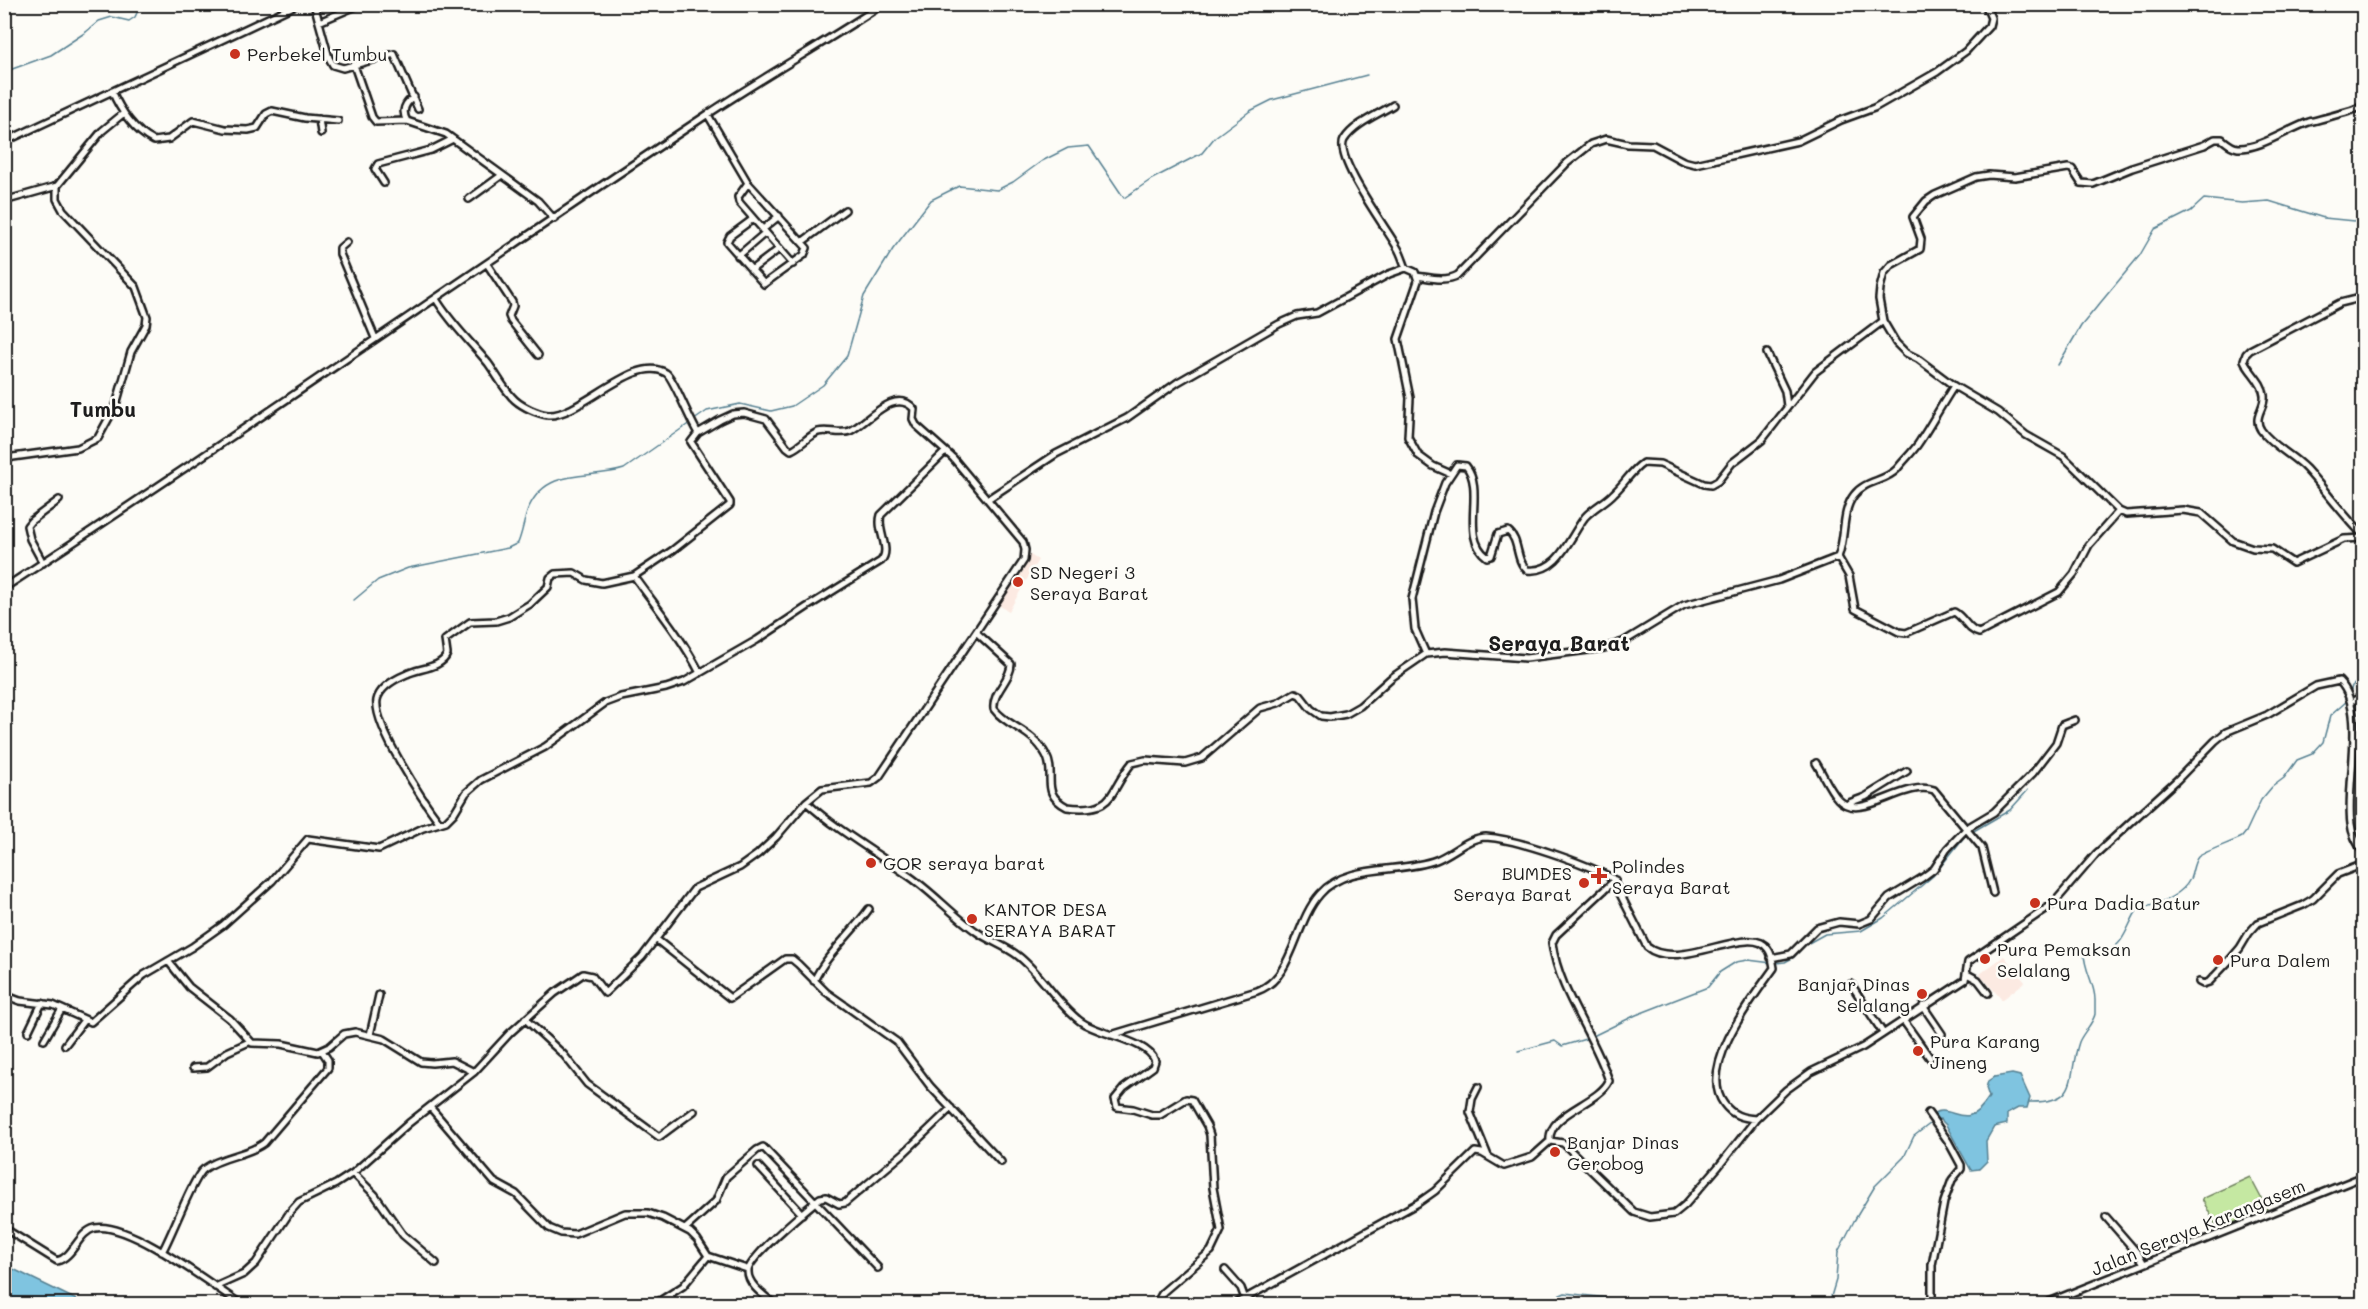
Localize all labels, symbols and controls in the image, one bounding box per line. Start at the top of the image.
place label: Perbekel Tumbu [247,42,387,66]
marker: Perbekel Tumbu [228,47,242,61]
district label: Tumbu [70,395,136,422]
place label: SD Negeri 3 Seraya Barat [1030,560,1148,605]
marker: SD Negeri 3 Seraya Barat [1011,575,1025,589]
district label: Seraya Barat [1488,629,1630,657]
place label: GOR seraya barat [883,851,1045,875]
place label: Polindes Seraya Barat [1612,854,1730,899]
marker: GOR seraya barat [864,856,878,870]
place label: BUMDES Seraya Barat [1454,861,1572,906]
marker: Polindes Seraya Barat [1590,867,1608,885]
marker: BUMDES Seraya Barat [1577,876,1591,890]
place label: Pura Dadia Batur [2047,891,2201,915]
marker: Pura Dadia Batur [2028,896,2042,910]
place label: KANTOR DESA SERAYA BARAT [984,897,1116,942]
marker: KANTOR DESA SERAYA BARAT [965,912,979,926]
place label: Pura Pemaksan Selalang [1997,937,2131,982]
place label: Pura Dalem [2230,948,2330,972]
marker: Pura Pemaksan Selalang [1978,952,1992,966]
marker: Pura Dalem [2211,953,2225,967]
place label: Banjar Dinas Selalang [1798,972,1910,1017]
marker: Banjar Dinas Selalang [1915,987,1929,1001]
place label: Pura Karang Jineng [1930,1029,2040,1074]
marker: Pura Karang Jineng [1911,1044,1925,1058]
place label: Banjar Dinas Gerobog [1567,1130,1679,1175]
marker: Banjar Dinas Gerobog [1548,1145,1562,1159]
street label: Jalan Seraya Karangasem [2087,1173,2309,1281]

